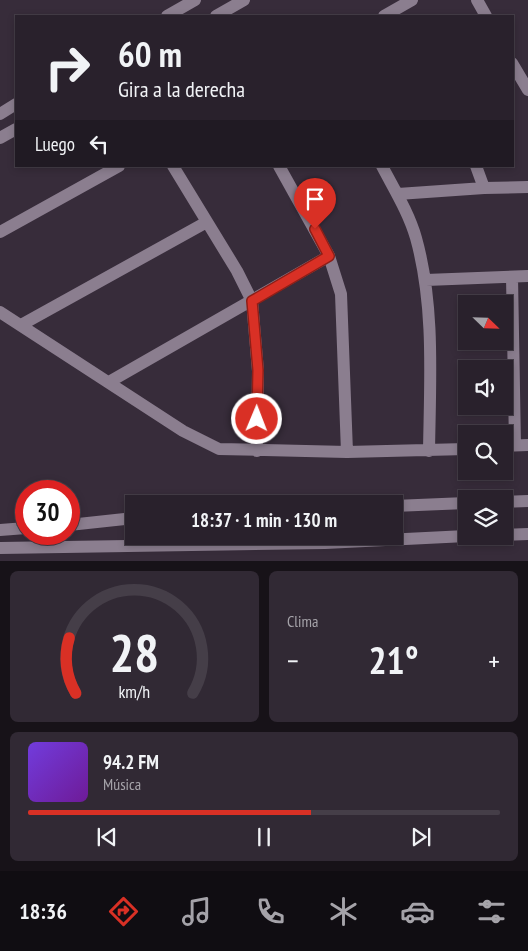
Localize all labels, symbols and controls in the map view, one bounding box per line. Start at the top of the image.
text: 60 m [118,31,182,77]
icon: right [35,35,100,100]
text: Gira a la derecha [118,75,245,103]
icon: left [85,130,113,158]
text: Luego [35,132,75,156]
pin [294,178,336,229]
icon: arrive [301,185,329,213]
north arrow [458,295,512,350]
map controls [458,295,513,545]
button: sound [458,360,513,415]
position arrow [230,392,282,444]
button: search [458,425,513,480]
speed limit sign: 30 [15,480,80,545]
button: layers [458,490,513,545]
text: 18:37 · 1 min · 130 m [191,508,337,532]
text: Clima [287,611,318,631]
text: 28 [110,619,159,686]
text: 21° [368,635,419,684]
text: − [287,642,299,679]
text: + [488,642,500,679]
text: km/h [119,680,150,703]
text: 94.2 FM [103,750,159,774]
text: Música [103,774,141,794]
icon: previous [93,823,121,851]
icon: pause [250,823,278,851]
icon: next [407,823,435,851]
icon: directions [106,894,141,929]
icon: music [179,894,214,929]
icon: phone [253,894,288,929]
icon: climate [326,894,361,929]
icon: car [400,894,435,929]
icon: filters [474,894,509,929]
text: 18:36 [19,897,67,925]

